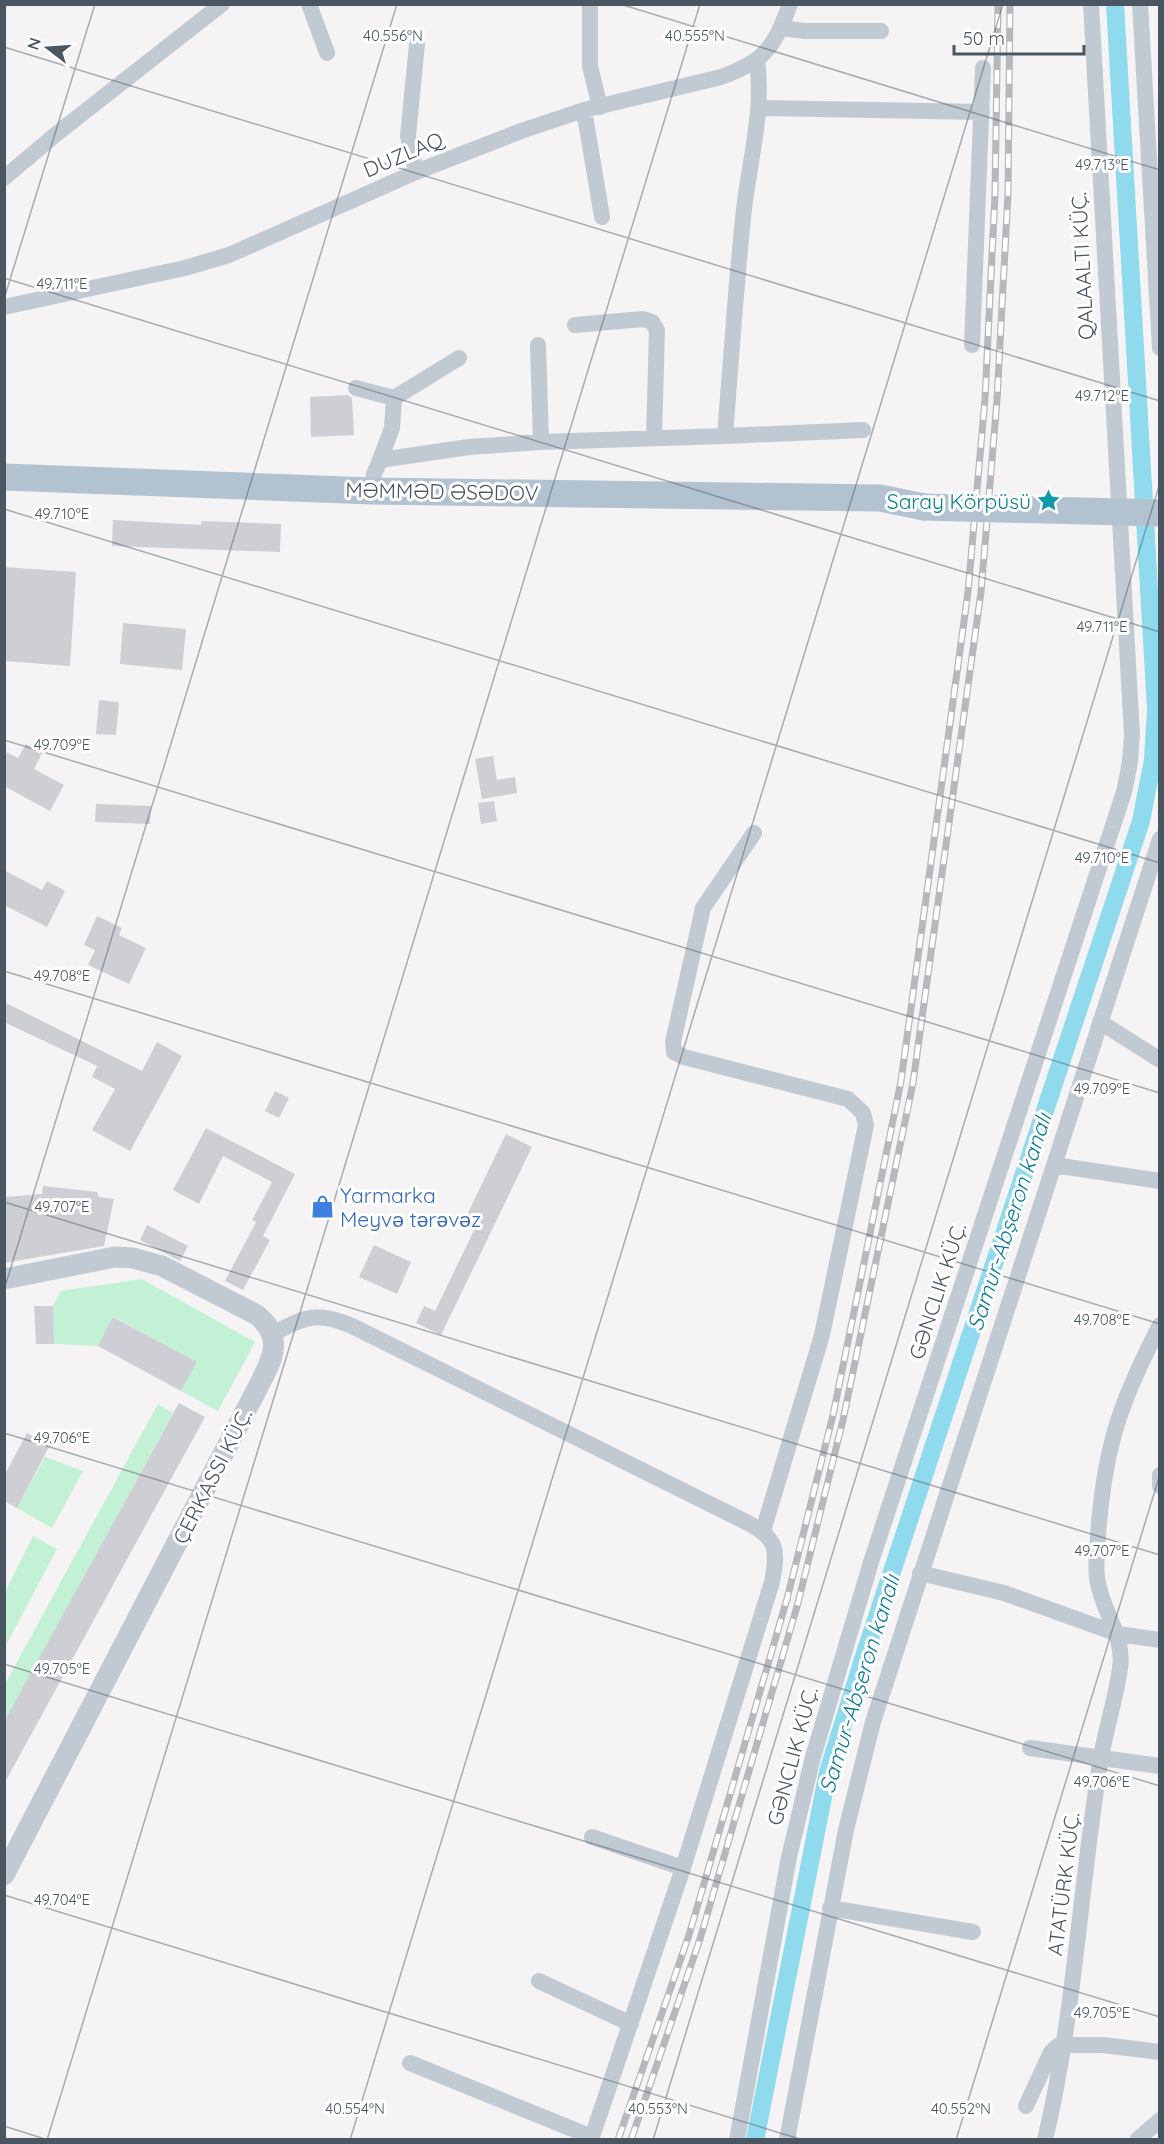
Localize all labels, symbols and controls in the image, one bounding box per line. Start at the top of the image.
north arrow [18,18,78,78]
scale bar [954,18,1084,56]
text: 40.556°N [363,26,423,45]
text: 40.555°N [665,26,725,45]
text: 50 m [963,27,1005,50]
text: N [22,35,45,52]
street label: DUZLAQ [359,125,448,182]
text: 49.713°E [1075,155,1129,174]
street label: QALAALTI KÜÇ. [1065,191,1099,341]
text: 49.711°E [36,274,88,293]
text: 49.712°E [1075,386,1129,405]
street label: MƏMMƏD ƏSƏDOV [345,476,539,506]
place label: Saray Körpüsü [887,488,1031,514]
place icon: Saray Körpüsü [1036,488,1062,514]
text: 49.710°E [35,504,89,523]
text: 49.711°E [1076,617,1128,636]
text: 49.709°E [34,735,90,754]
text: 49.710°E [1075,848,1129,867]
text: 49.708°E [34,966,90,985]
text: 49.709°E [1074,1079,1130,1098]
water label: Samur-Abşeron kanalı [961,1109,1058,1334]
place label: Yarmarka Meyvә tәrәvәz [340,1182,481,1232]
shop icon: Yarmarka Meyvә tәrәvәz [309,1194,335,1220]
text: 49.707°E [34,1197,90,1216]
street label: GƏNCLIK KÜÇ. [903,1219,971,1363]
text: 49.708°E [1074,1310,1130,1329]
street label: ÇERKASSI KÜÇ. [167,1404,257,1548]
text: 49.706°E [34,1428,90,1447]
text: 49.707°E [1074,1541,1130,1560]
water label: Samur-Abşeron kanalı [813,1570,906,1796]
text: 49.705°E [34,1659,90,1678]
street label: GƏNCLIK KÜÇ. [761,1684,823,1828]
text: 49.706°E [1074,1772,1130,1791]
street label: ATATÜRK KÜÇ. [1041,1811,1085,1957]
text: 49.704°E [34,1890,90,1909]
text: 49.705°E [1074,2003,1130,2022]
text: 40.554°N [325,2099,385,2118]
text: 40.553°N [628,2099,688,2118]
text: 40.552°N [931,2099,991,2118]

